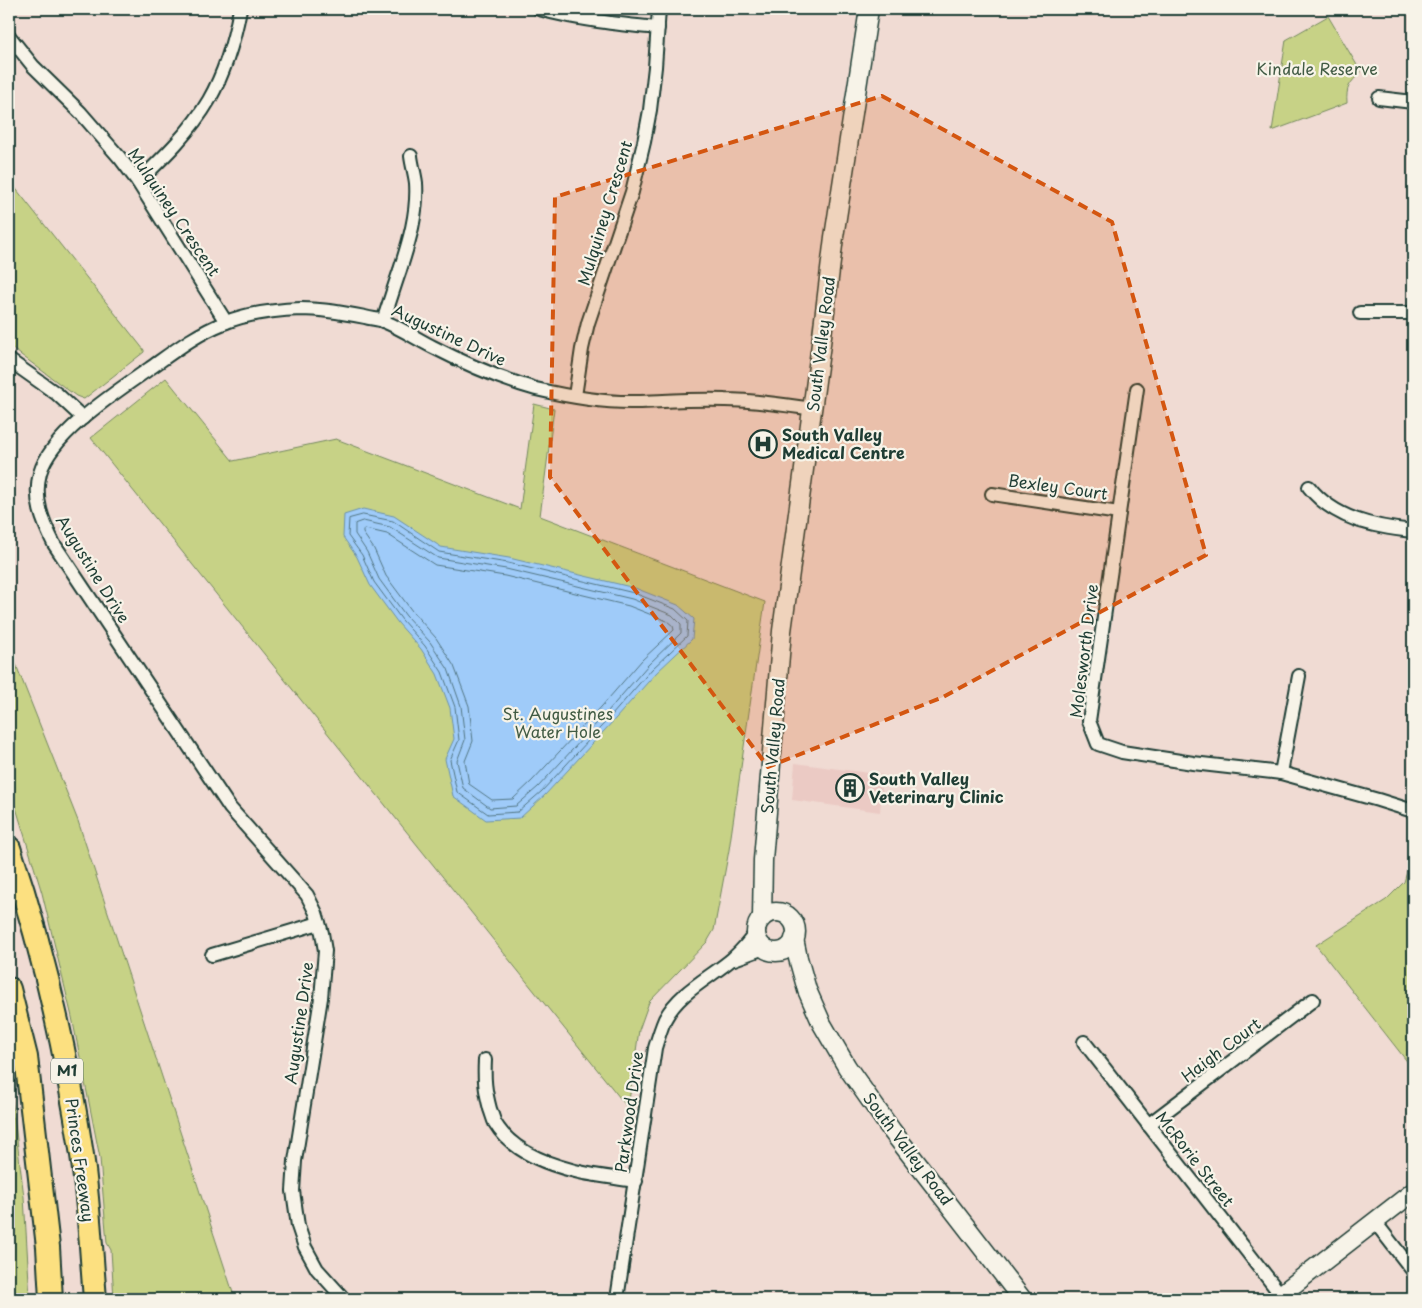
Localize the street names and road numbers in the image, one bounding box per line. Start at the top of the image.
street label: Mulquiney Crescent [571,137,638,288]
street label: Mulquiney Crescent [123,142,227,281]
street label: South Valley Road [800,275,840,413]
street label: Augustine Drive [388,297,510,371]
street label: Bexley Court [1007,467,1110,505]
street label: Augustine Drive [51,510,137,627]
street label: Molesworth Drive [1063,582,1103,719]
street label: South Valley Road [754,677,790,815]
street label: Augustine Drive [278,960,318,1086]
street label: Haigh Court [1175,1011,1266,1087]
street label: Parkwood Drive [608,1050,648,1174]
road number: M1 [51,1058,83,1084]
street label: South Valley Road [858,1087,959,1210]
street label: Princes Freeway [60,1096,102,1223]
street label: McRorie Street [1151,1106,1241,1212]

